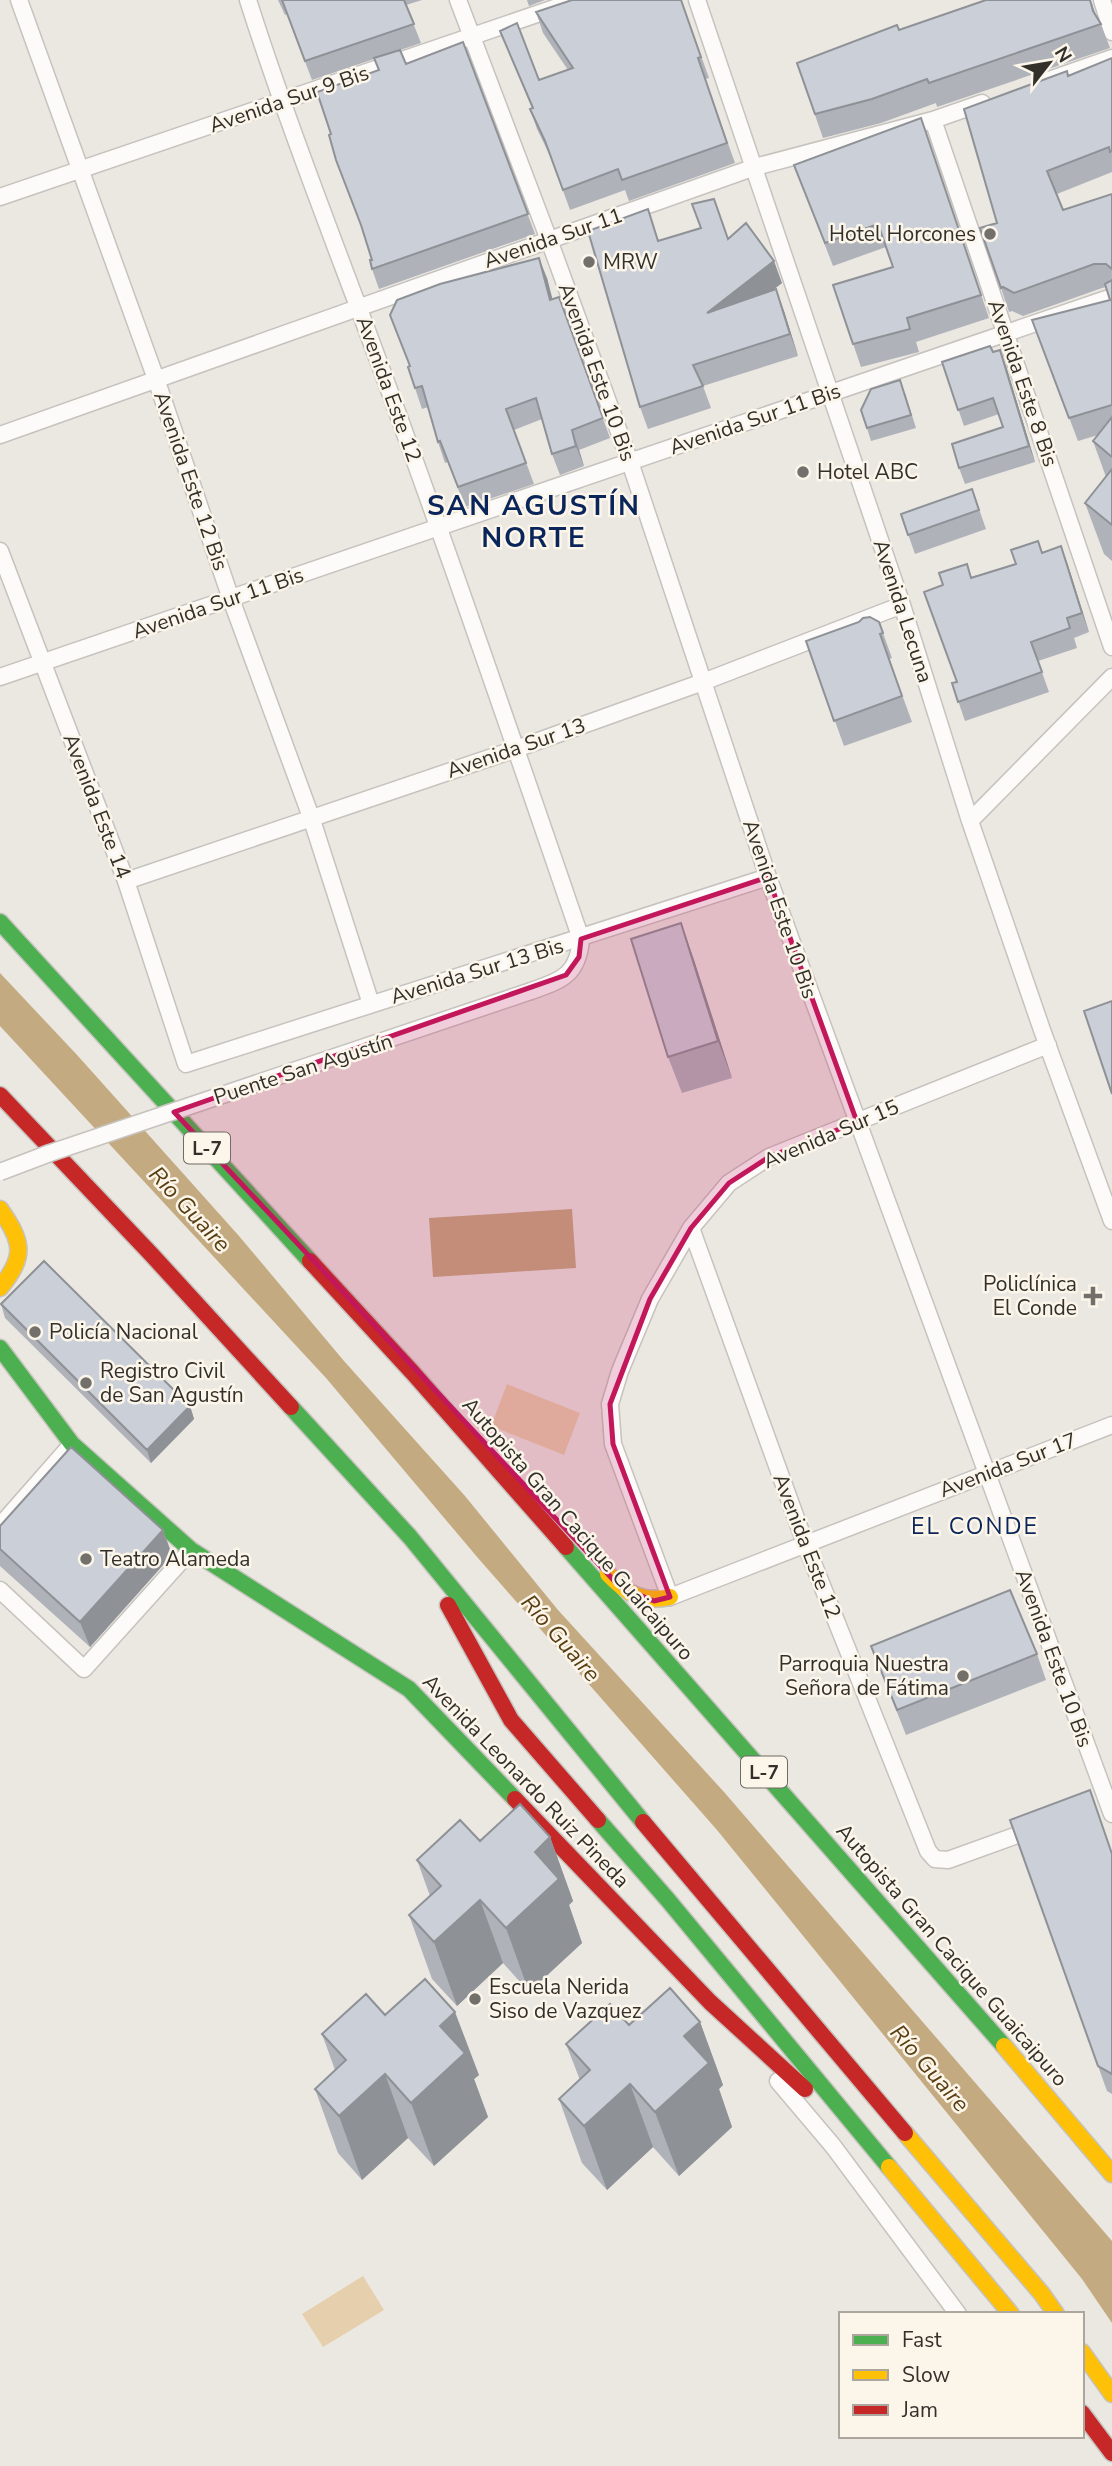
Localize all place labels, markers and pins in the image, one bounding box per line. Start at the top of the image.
place label: Hotel Horcones [829,220,976,248]
marker: Hotel Horcones [982,226,998,242]
place label: MRW [603,248,658,276]
marker: MRW [581,254,597,270]
place label: Hotel ABC [817,458,918,486]
marker: Hotel ABC [795,464,811,480]
place label: Policlínica El Conde [983,1270,1077,1322]
marker: Policlínica El Conde [1083,1286,1103,1306]
place label: Policía Nacional [49,1318,199,1346]
marker: Policía Nacional [27,1324,43,1340]
place label: Registro Civil de San Agustín [100,1357,244,1409]
marker: Registro Civil de San Agustín [78,1375,94,1391]
place label: Teatro Alameda [100,1545,250,1573]
marker: Teatro Alameda [78,1551,94,1567]
place label: Parroquia Nuestra Señora de Fátima [779,1650,949,1702]
marker: Parroquia Nuestra Señora de Fátima [955,1668,971,1684]
place label: Escuela Nerida Siso de Vazquez [489,1973,642,2025]
marker: Escuela Nerida Siso de Vazquez [467,1991,483,2007]

